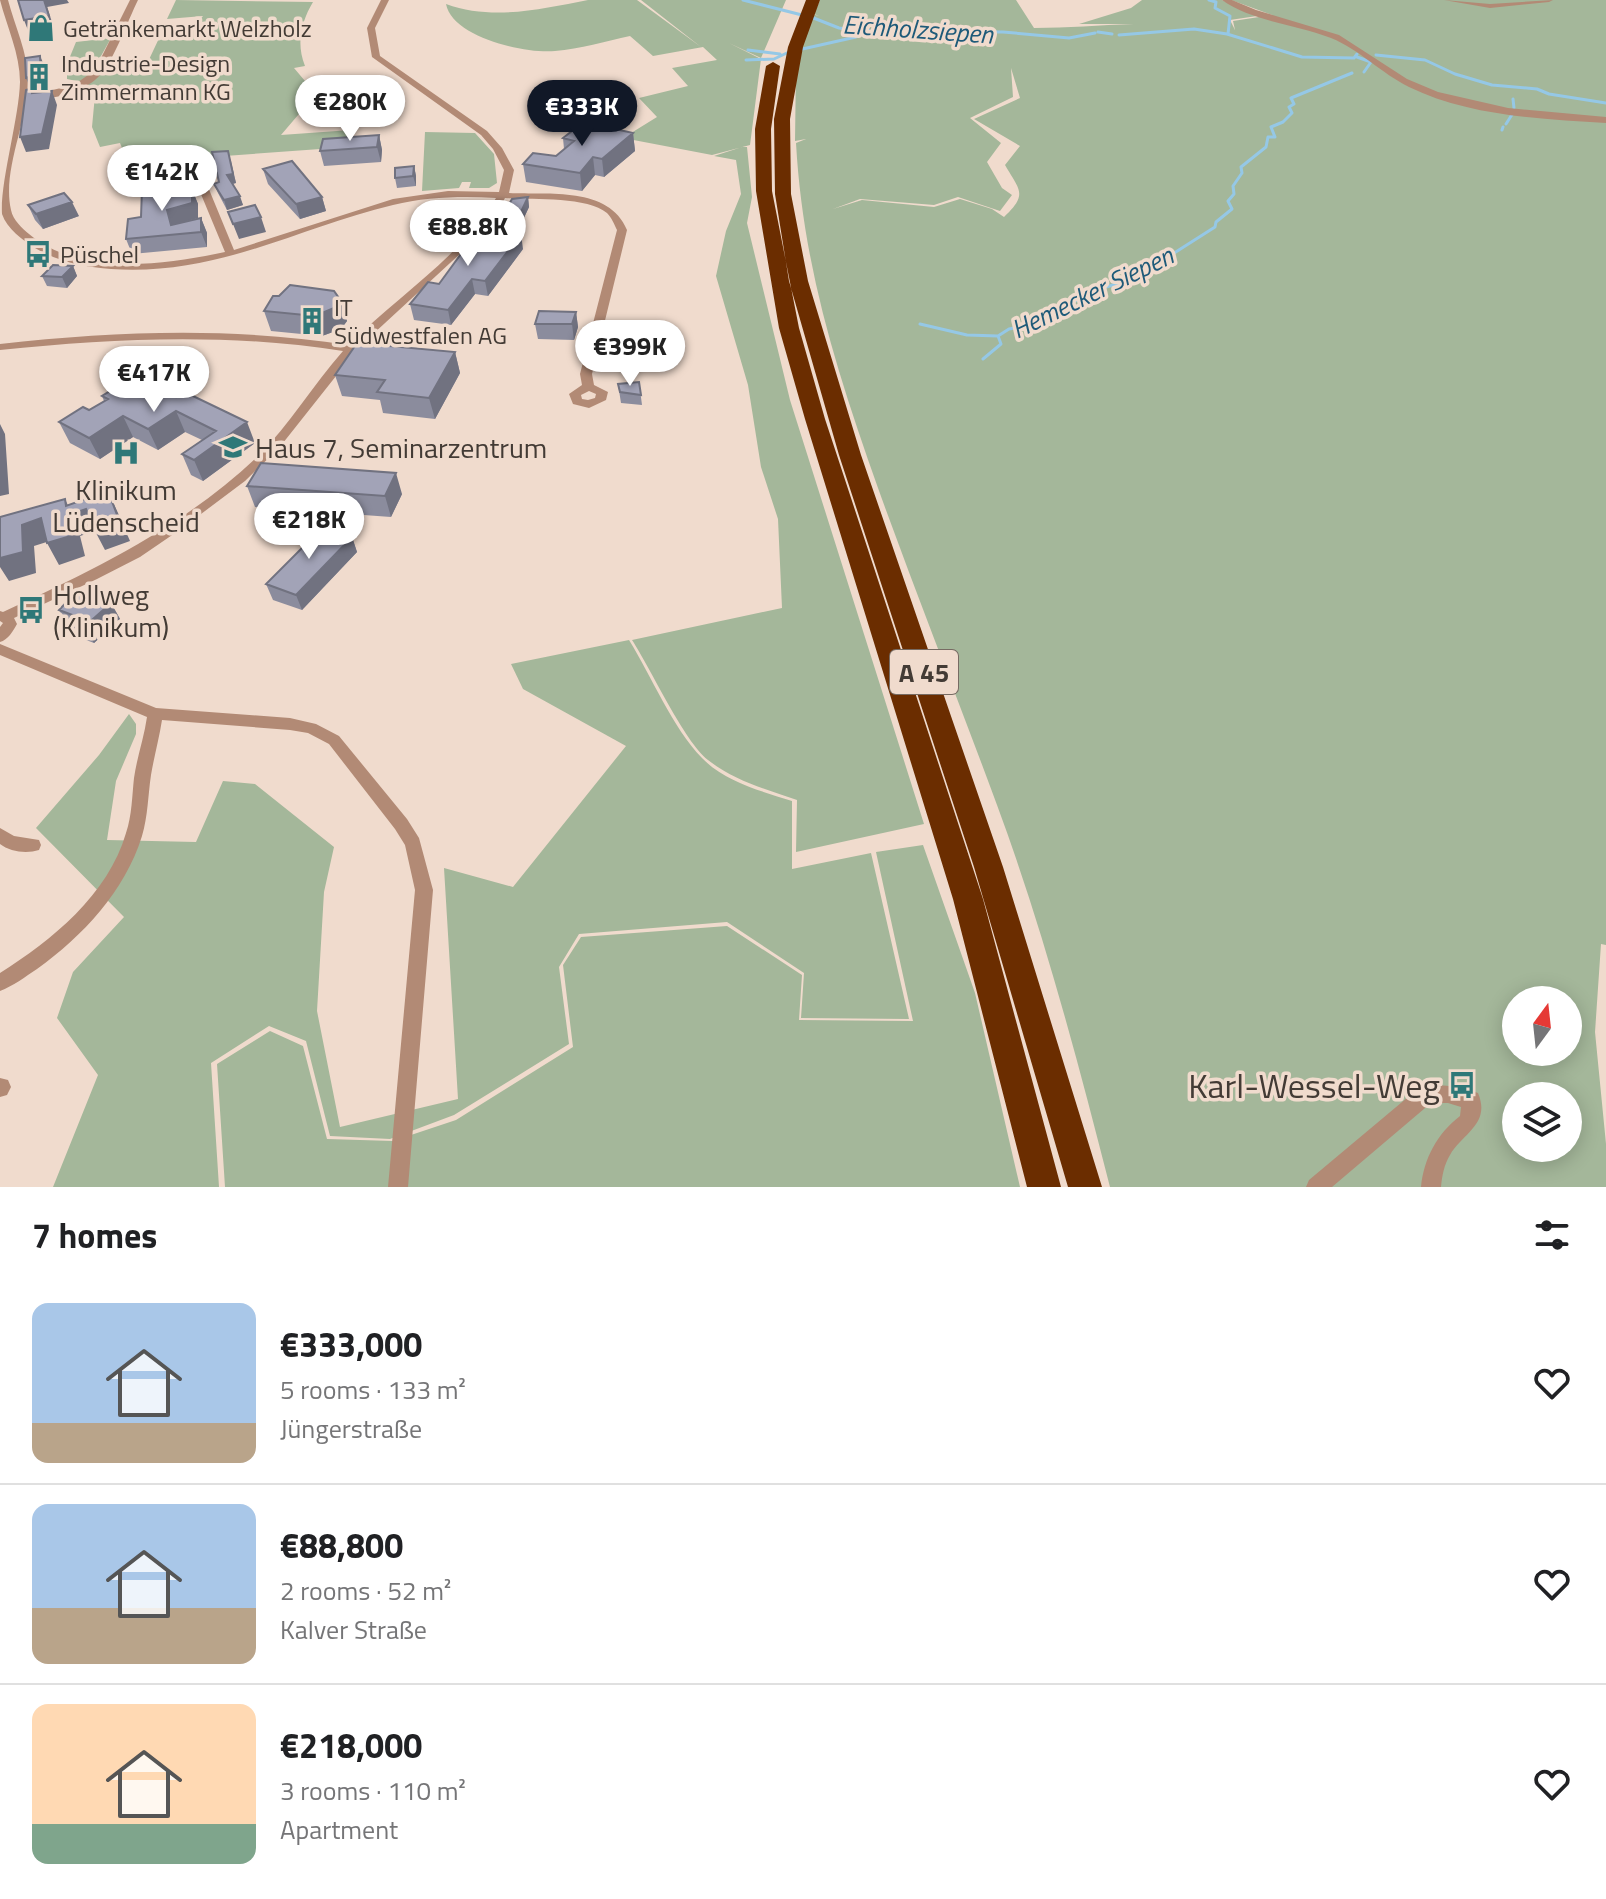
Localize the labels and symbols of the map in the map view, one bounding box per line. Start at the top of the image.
water label: Eichholzsiepen [841,4,996,54]
place label: Getränkemarkt Welzholz [63,10,312,46]
shop icon: Getränkemarkt Welzholz [26,13,56,43]
place label: Industrie-Design Zimmermann KG [61,45,231,109]
building icon: Industrie-Design Zimmermann KG [24,62,54,92]
pin: €280K [294,75,406,143]
pin: €333K [526,80,638,148]
pin: €142K [106,145,218,213]
pin: €88.8K [403,200,533,268]
water label: Hemecker Siepen [1004,235,1181,348]
place label: Püschel [60,236,139,272]
bus stop icon: Püschel [23,239,53,269]
place label: IT Südwestfalen AG [334,289,507,353]
building icon: IT Südwestfalen AG [297,306,327,336]
pin: €399K [574,320,686,388]
pin: €417K [98,346,210,414]
place label: Haus 7, Seminarzentrum [255,426,547,469]
school or university icon: Haus 7, Seminarzentrum [218,432,248,462]
hospital icon: Klinikum Lüdenscheid [111,438,141,468]
place label: Klinikum Lüdenscheid [52,468,200,543]
pin: €218K [253,493,365,561]
place label: Hollweg (Klinikum) [53,573,169,648]
bus stop icon: Hollweg (Klinikum) [16,595,46,625]
road number: A 45 [890,650,958,694]
north arrow [1502,986,1582,1066]
place label: Karl-Wessel-Weg [1188,1059,1440,1111]
bus stop icon: Karl-Wessel-Weg [1447,1070,1477,1100]

